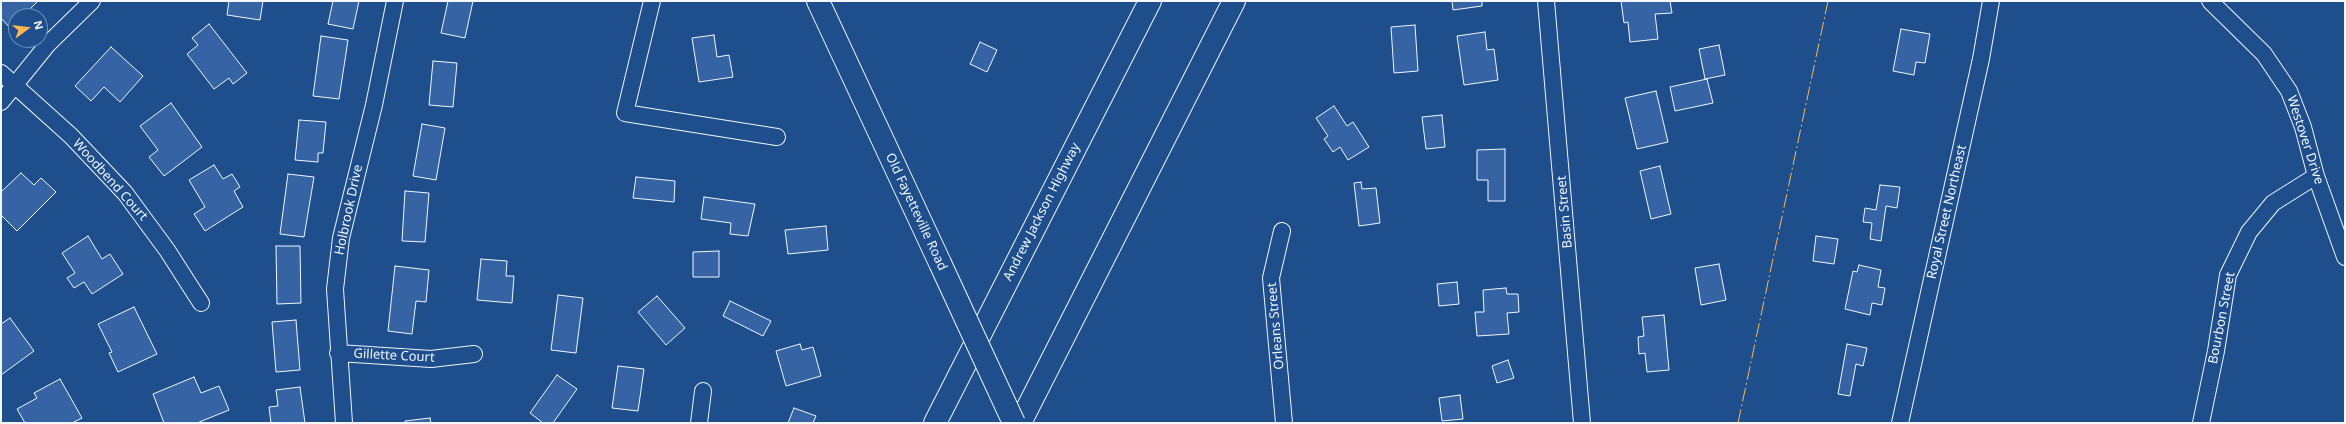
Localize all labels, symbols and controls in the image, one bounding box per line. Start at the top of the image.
north arrow [8,8,48,48]
text: N [31,19,48,31]
street label: Westover Drive [2283,94,2327,186]
street label: Woodbend Court [69,136,151,224]
street label: Andrew Jackson Highway [1000,140,1084,284]
street label: Royal Street Northeast [1924,143,1970,281]
street label: Old Fayetteville Road [882,151,950,273]
street label: Holbrook Drive [332,163,366,257]
street label: Basin Street [1554,175,1576,249]
street label: Bourbon Street [2205,271,2239,365]
street label: Orleans Street [1264,282,1288,370]
street label: Gillette Court [353,346,435,366]

